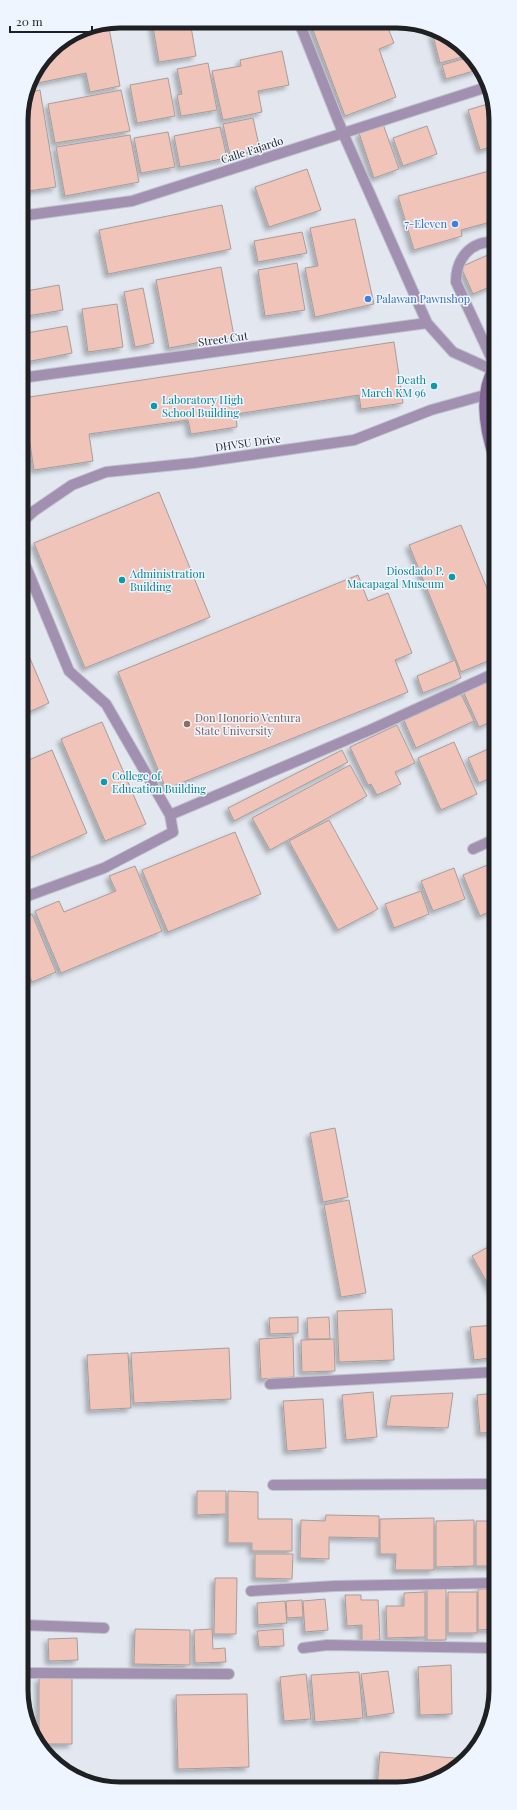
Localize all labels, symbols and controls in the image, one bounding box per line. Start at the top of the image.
scale bar [10,8,92,34]
text: 20 m [16,13,43,29]
street label: Calle Fajardo [219,132,285,167]
place label: 7-Eleven [405,216,447,231]
marker: 7-Eleven [450,219,460,229]
place label: Palawan Pawnshop [376,291,470,306]
marker: Palawan Pawnshop [363,294,373,304]
street label: Street Cut [197,328,249,349]
place label: Death March KM 96 [361,372,427,400]
marker: Death March KM 96 [429,381,439,391]
place label: Laboratory High School Building [162,392,244,420]
marker: Laboratory High School Building [149,401,159,411]
street label: DHVSU Drive [214,430,282,455]
place label: Diosdado P. Macapagal Museum [347,563,444,591]
place label: Administration Building [129,566,205,594]
marker: Diosdado P. Macapagal Museum [447,572,457,582]
marker: Administration Building [117,575,127,585]
place label: Don Honorio Ventura State University [195,710,301,738]
marker: Don Honorio Ventura State University [182,719,192,729]
place label: College of Education Building [112,768,206,796]
marker: College of Education Building [99,777,109,787]

